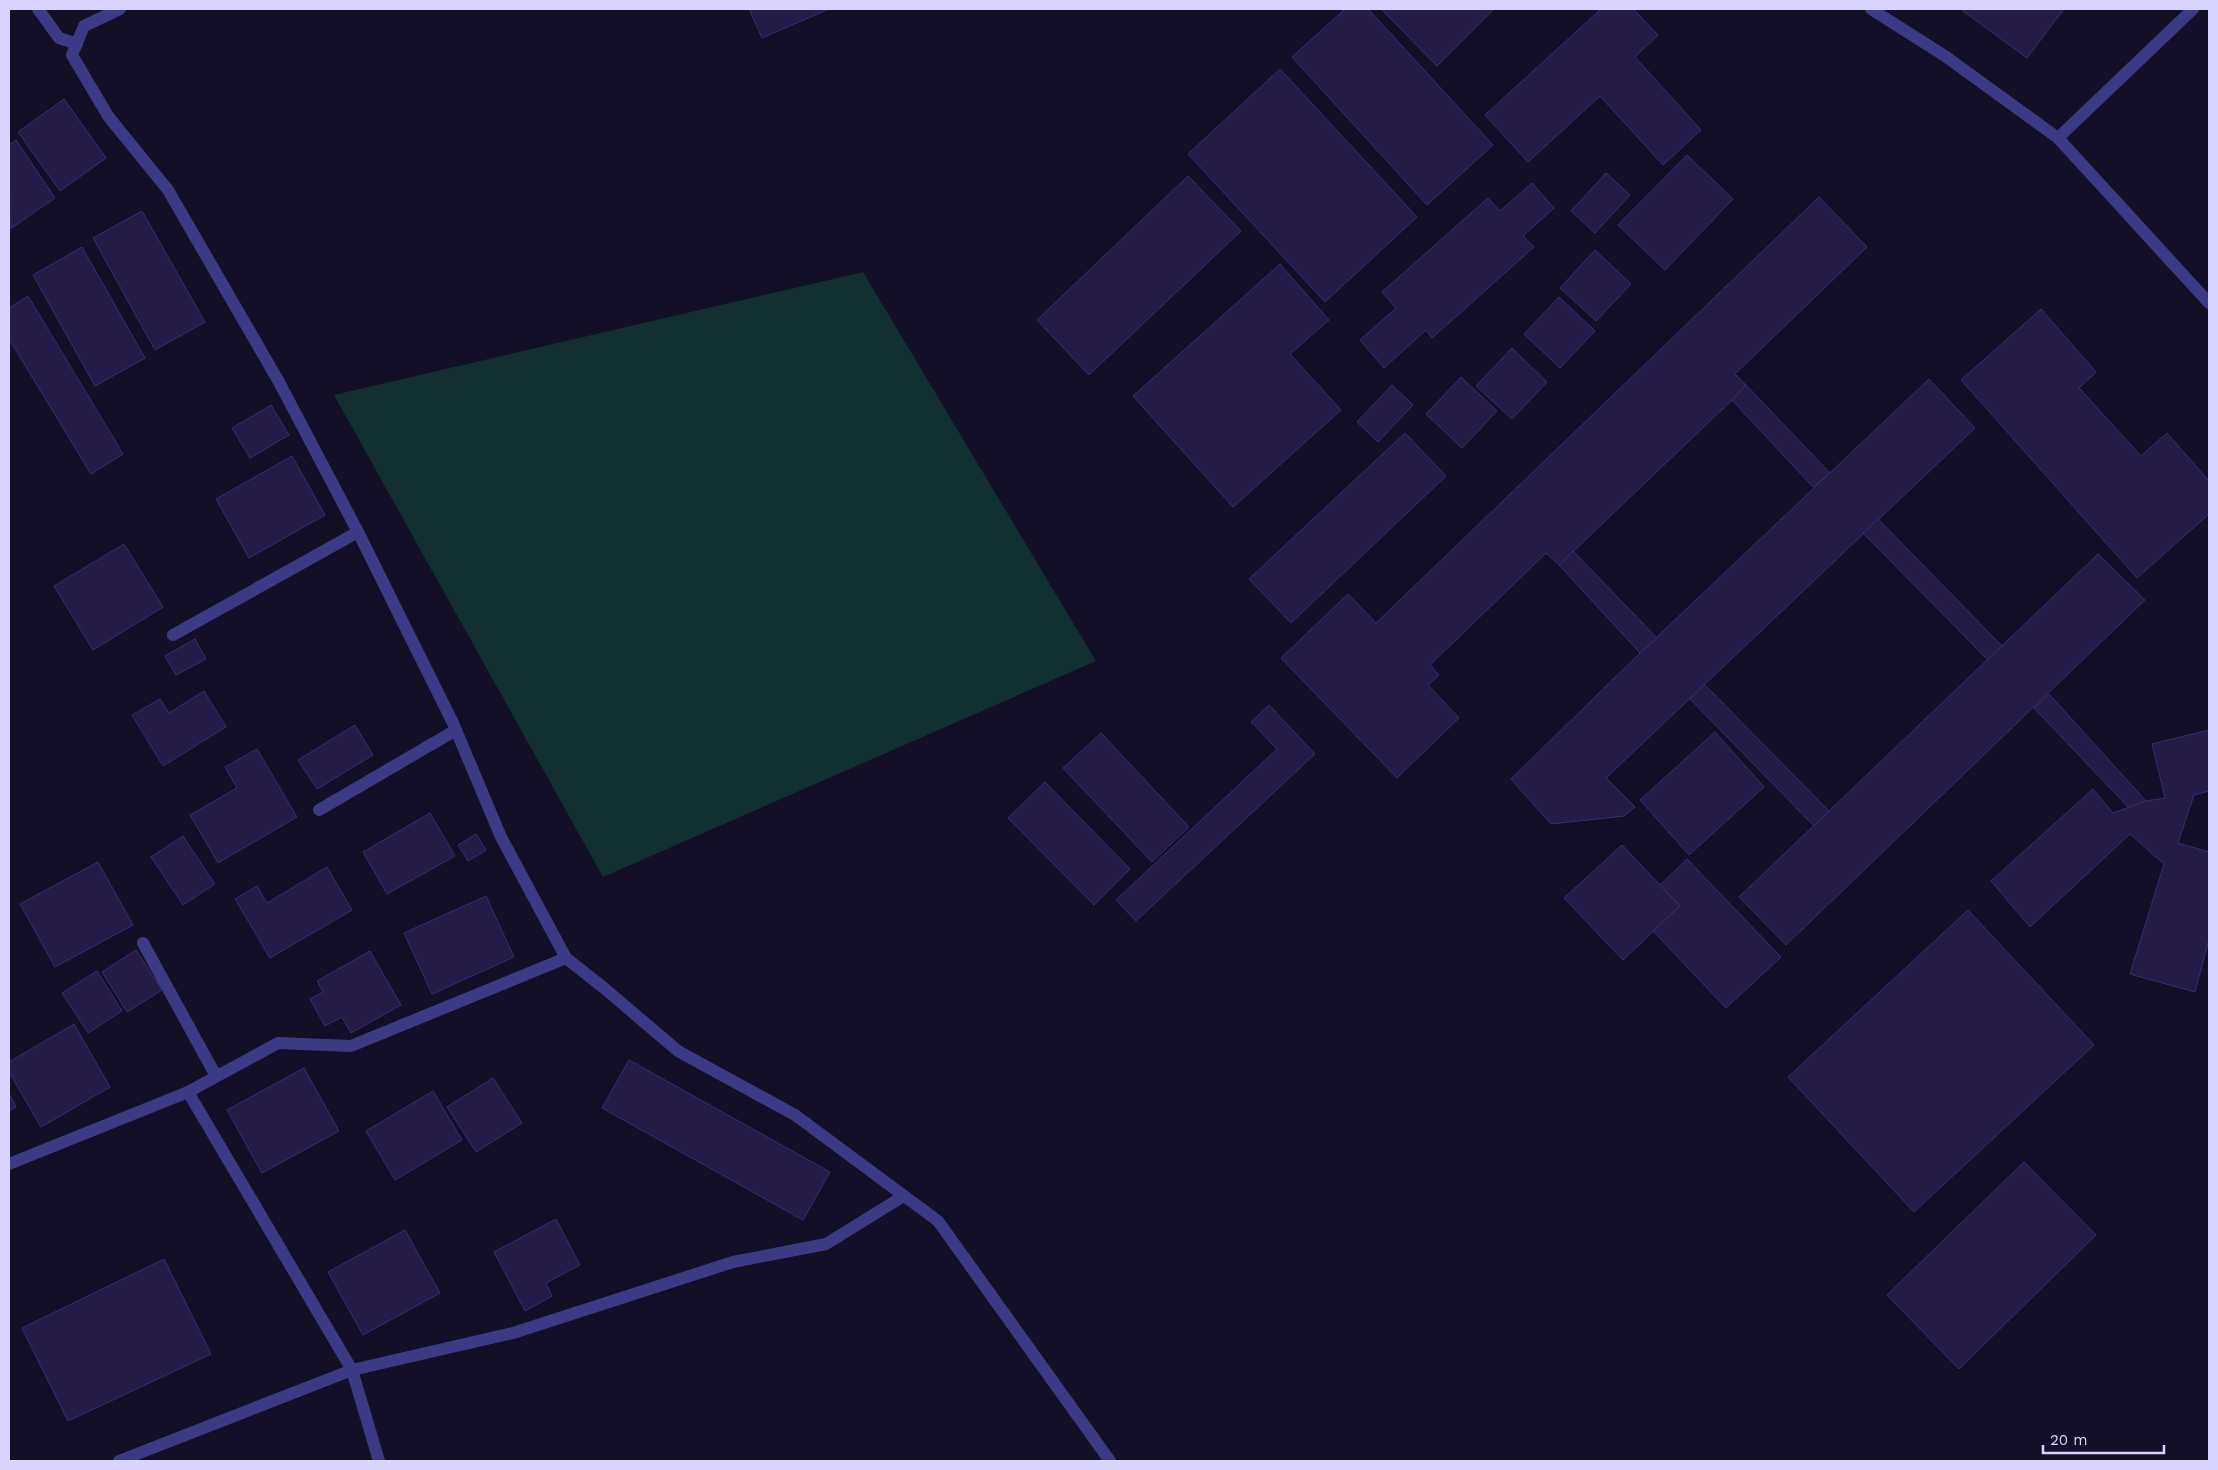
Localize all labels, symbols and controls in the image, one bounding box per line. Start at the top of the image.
scale bar [2043,1422,2164,1454]
text: 20 m [2050,1431,2088,1449]

